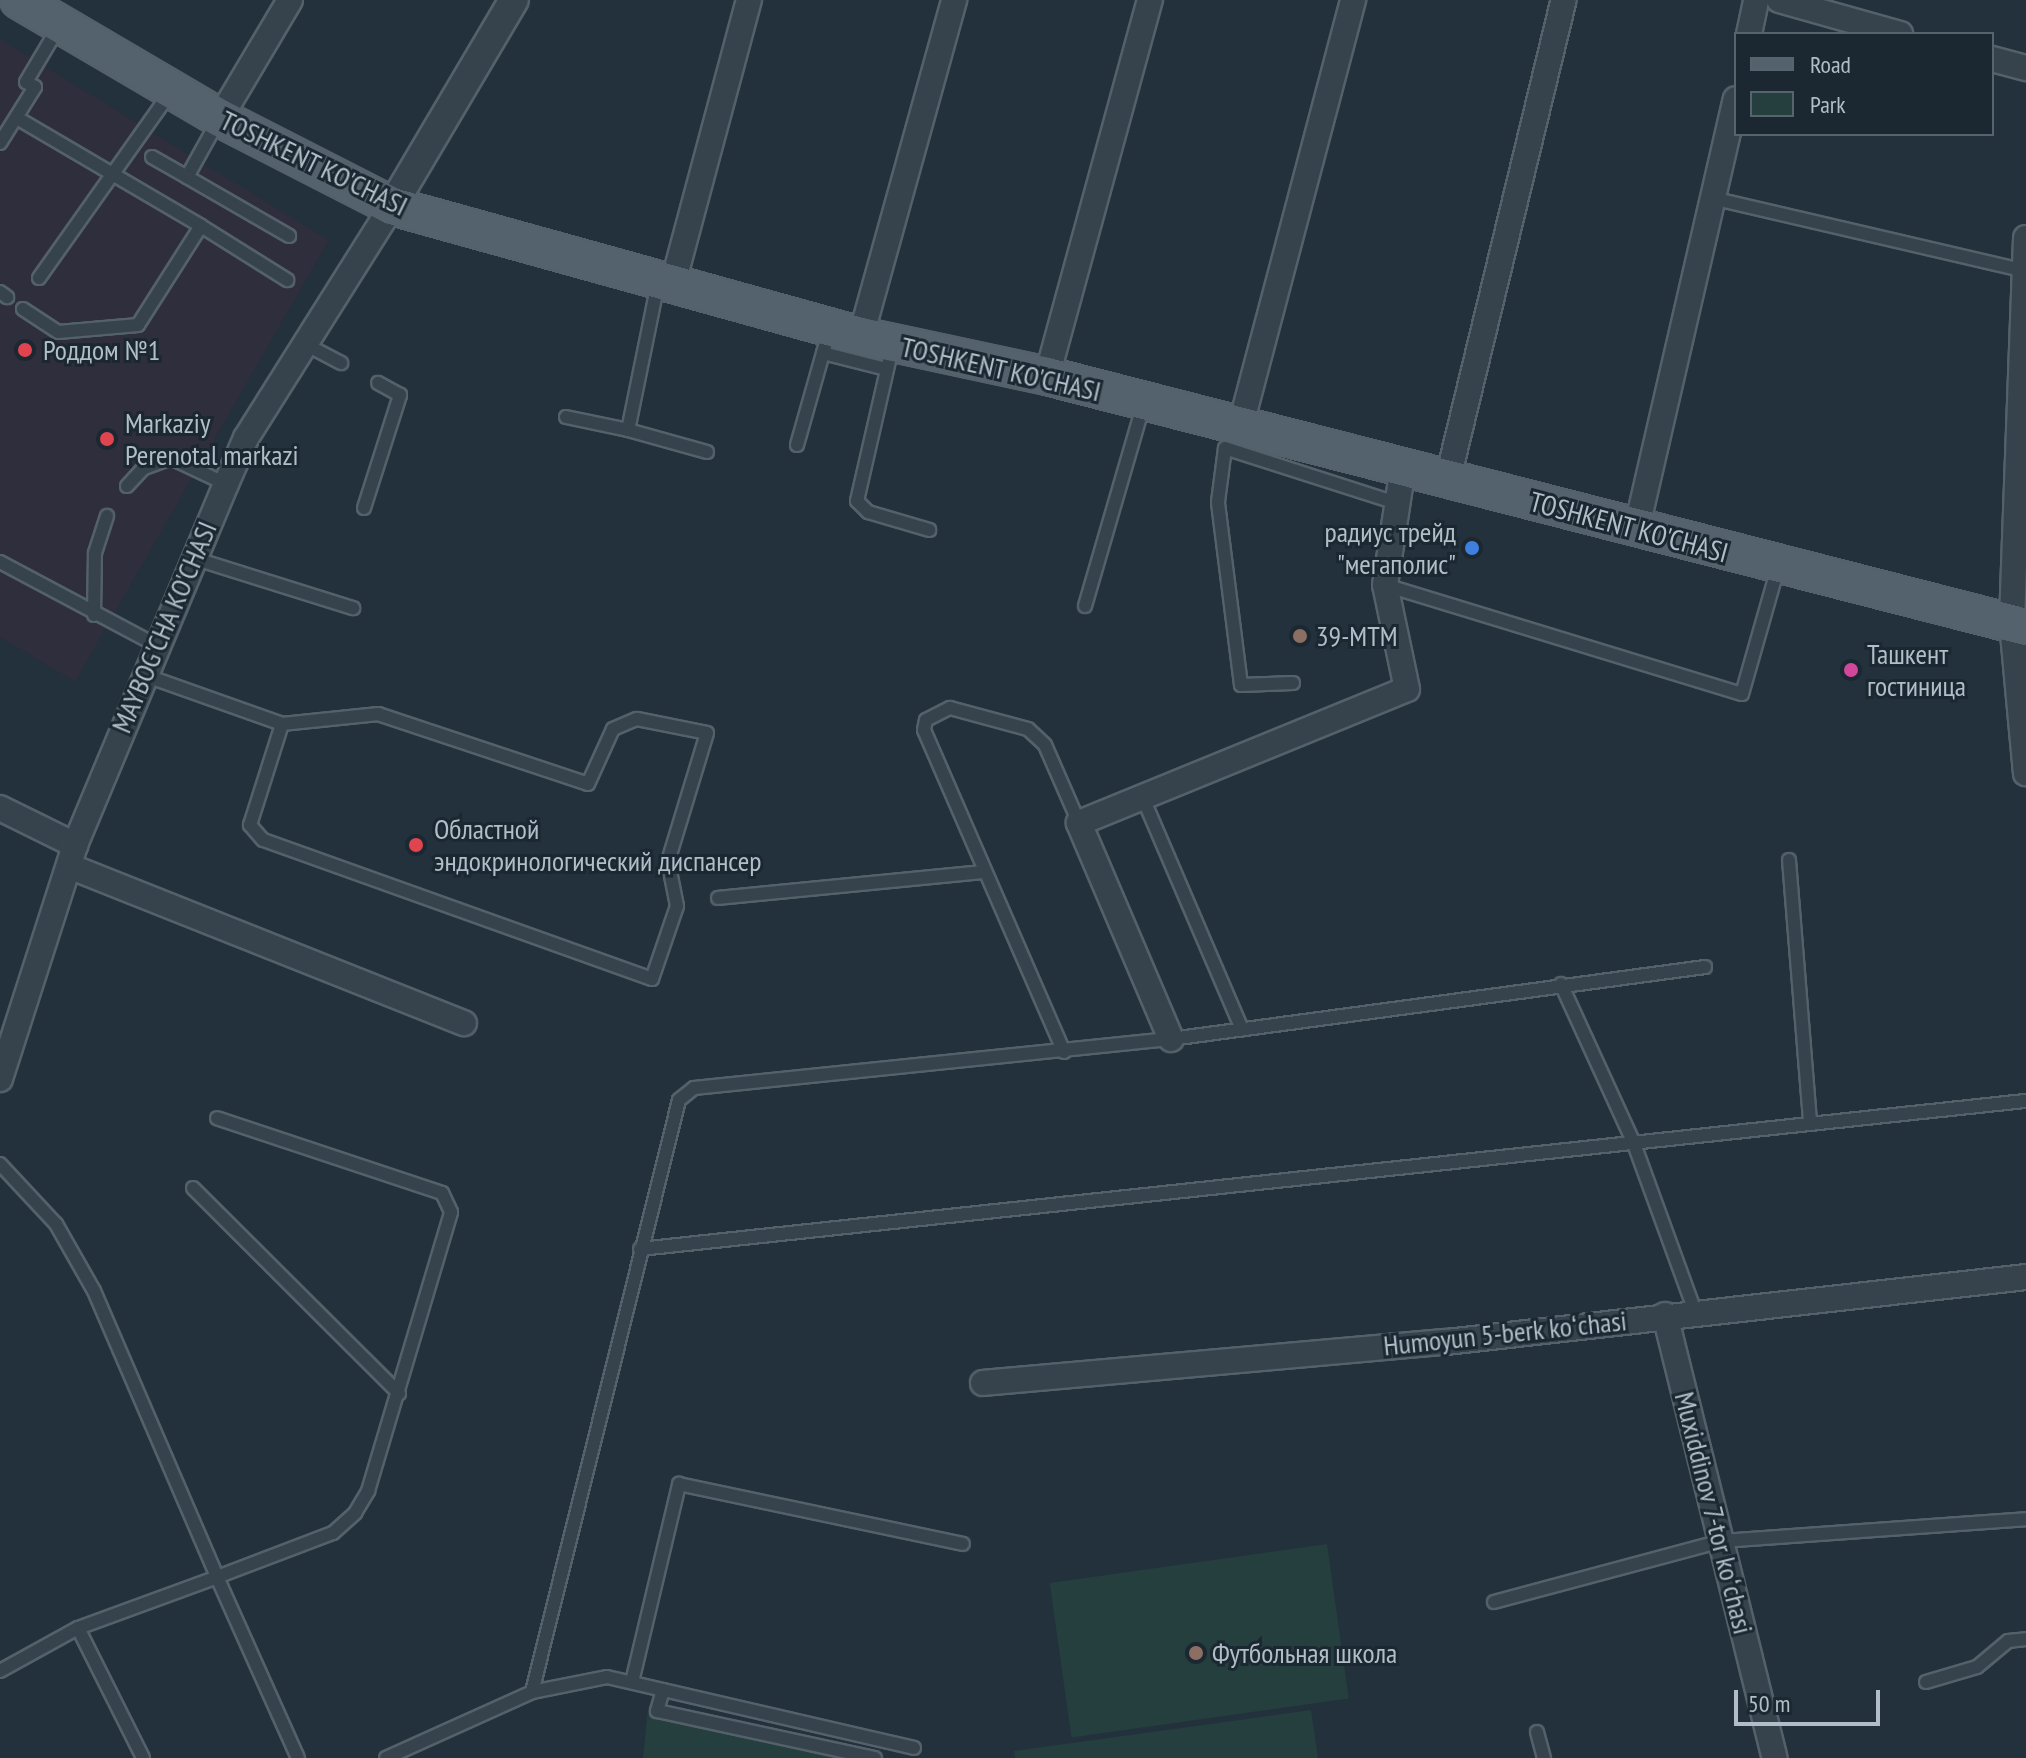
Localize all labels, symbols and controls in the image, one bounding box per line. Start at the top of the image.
legend [1734,32,1994,136]
text: Road [1810,49,1851,80]
text: Park [1810,89,1846,120]
street label: TOSHKENT KO'CHASI [215,103,413,223]
street label: TOSHKENT KO'CHASI [898,330,1104,408]
place label: Роддом №1 [43,333,160,367]
marker: Роддом №1 [14,339,36,361]
place label: Markaziy Perenotal markazi [125,406,299,472]
marker: Markaziy Perenotal markazi [96,428,118,450]
street label: TOSHKENT KO'CHASI [1526,484,1732,570]
place label: радиус трейд "мегаполис" [1324,515,1456,581]
street label: MAYBOG'CHA KO'CHASI [104,516,224,738]
marker: радиус трейд "мегаполис" [1463,539,1481,557]
place label: 39-MTM [1316,619,1398,653]
marker: 39-MTM [1291,627,1309,645]
place label: Ташкент гостиница [1867,637,1966,703]
marker: Ташкент гостиница [1842,661,1860,679]
place label: Областной эндокринологический диспансер [434,812,762,878]
marker: Областной эндокринологический диспансер [405,834,427,856]
street label: Humoyun 5-berk koʻchasi [1381,1303,1629,1363]
street label: Muxiddinov 7-tor koʻchasi [1668,1388,1760,1638]
place label: Футбольная школа [1212,1636,1397,1670]
marker: Футбольная школа [1187,1644,1205,1662]
scale bar [1738,1674,1884,1724]
text: 50 m [1748,1688,1790,1719]

